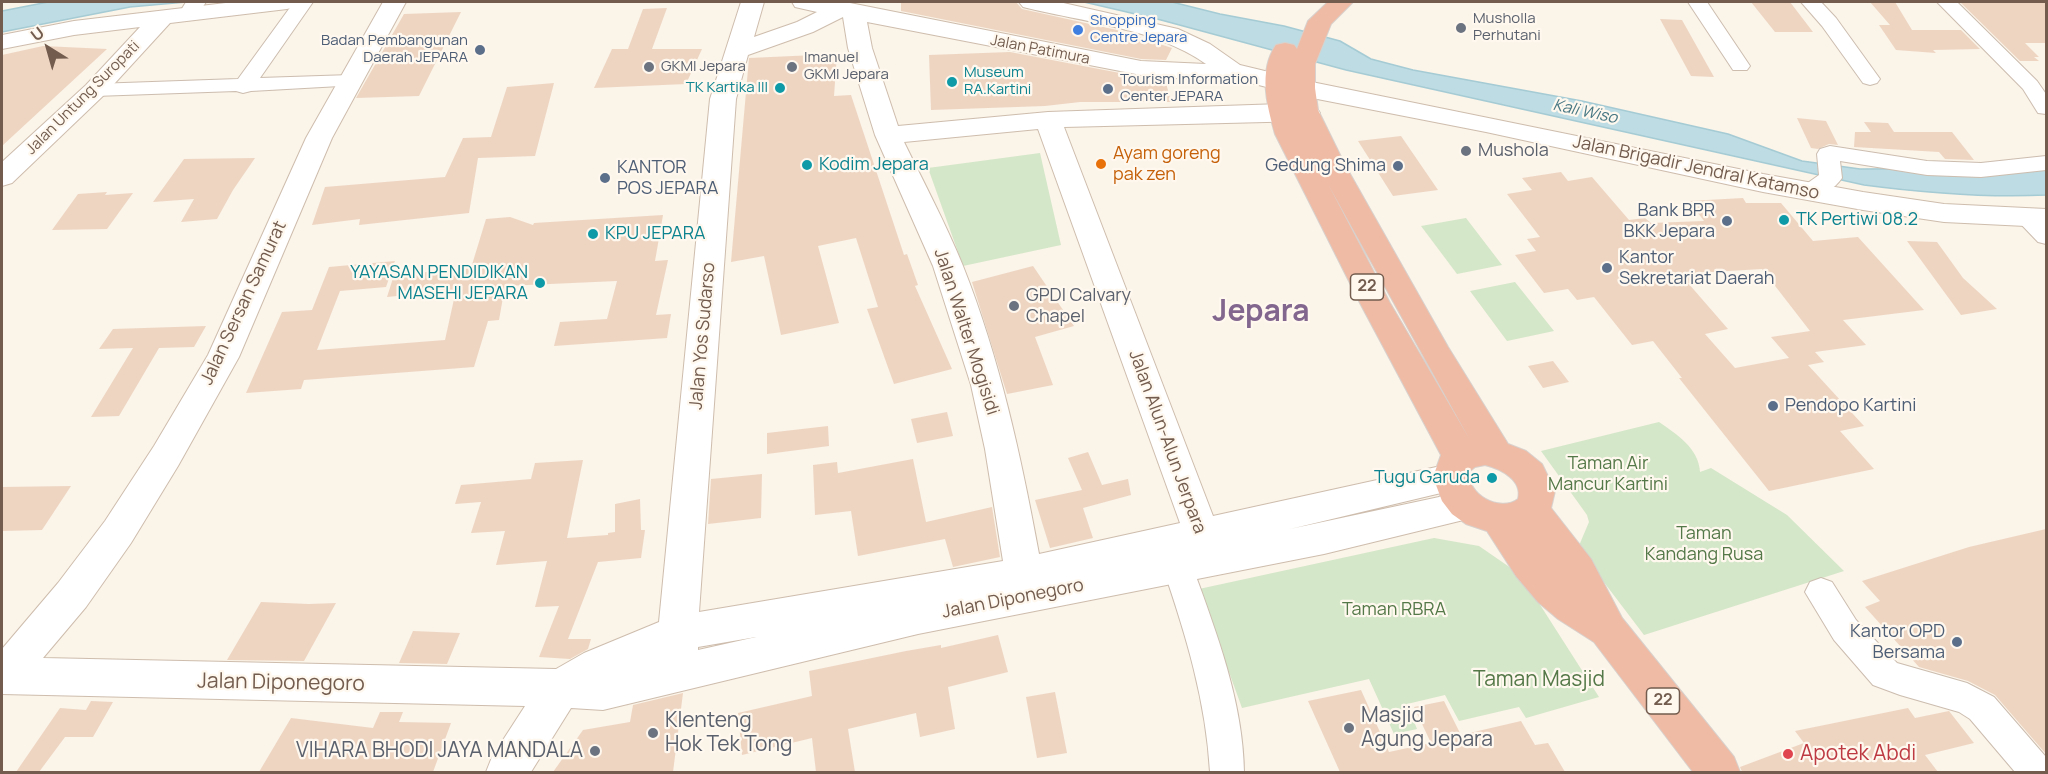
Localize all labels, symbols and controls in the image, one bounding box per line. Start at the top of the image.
place label: Musholla Perhutani [1473,10,1541,45]
place label: Shopping Centre Jepara [1090,12,1187,47]
north arrow [18,18,78,78]
text: U [26,21,48,46]
marker: Musholla Perhutani [1454,21,1468,35]
marker: Shopping Centre Jepara [1071,23,1085,37]
place label: Badan Pembangunan Daerah JEPARA [321,32,468,67]
street label: Jalan Patimura [989,32,1091,68]
street label: Jalan Untung Suropati [22,37,144,159]
marker: Badan Pembangunan Daerah JEPARA [473,43,487,57]
place label: Imanuel GKMI Jepara [804,49,889,84]
place label: GKMI Jepara [661,58,746,76]
marker: GKMI Jepara [642,60,656,74]
marker: Imanuel GKMI Jepara [785,60,799,74]
place label: Museum RA.Kartini [964,64,1031,99]
place label: Tourism Information Center JEPARA [1120,71,1258,106]
marker: Museum RA.Kartini [945,75,959,89]
place label: TK Kartika III [686,79,768,97]
marker: TK Kartika III [773,81,787,95]
marker: Tourism Information Center JEPARA [1101,82,1115,96]
water label: Kali Wiso [1551,96,1619,128]
street label: Jalan Brigadir Jendral Katamso [1571,131,1821,205]
place label: Mushola [1478,140,1549,162]
place label: Ayam goreng pak zen [1113,143,1221,186]
marker: Mushola [1459,144,1473,158]
place label: Kodim Jepara [819,154,929,176]
place label: Gedung Shima [1265,155,1386,177]
place label: KANTOR POS JEPARA [617,157,718,200]
marker: Ayam goreng pak zen [1094,157,1108,171]
marker: Kodim Jepara [800,158,814,172]
marker: Gedung Shima [1391,159,1405,173]
marker: KANTOR POS JEPARA [598,171,612,185]
place label: Bank BPR BKK Jepara [1624,200,1715,242]
place label: TK Pertiwi 08.2 [1796,209,1918,231]
marker: TK Pertiwi 08.2 [1777,213,1791,227]
marker: Bank BPR BKK Jepara [1720,214,1734,228]
street label: Jalan Sersan Samurat [196,217,292,389]
place label: KPU JEPARA [605,223,706,245]
marker: KPU JEPARA [586,227,600,241]
street label: Jalan Walter Mogisidi [929,246,1003,418]
place label: Kantor Sekretariat Daerah [1619,247,1775,290]
street label: Jalan Yos Sudarso [686,261,720,411]
marker: Kantor Sekretariat Daerah [1600,261,1614,275]
place label: YAYASAN PENDIDIKAN MASEHI JEPARA [350,262,528,304]
road number: 22 [1350,274,1384,300]
marker: YAYASAN PENDIDIKAN MASEHI JEPARA [533,276,547,290]
place label: GPDI Calvary Chapel [1026,285,1131,328]
district label: Jepara [1212,295,1310,331]
marker: GPDI Calvary Chapel [1007,299,1021,313]
street label: Jalan Alun-Alun Jerpara [1124,347,1210,537]
place label: Pendopo Kartini [1785,395,1916,417]
marker: Pendopo Kartini [1766,399,1780,413]
park label: Taman Air Mancur Kartini [1548,453,1668,496]
place label: Tugu Garuda [1374,467,1480,489]
marker: Tugu Garuda [1485,471,1499,485]
park label: Taman Kandang Rusa [1645,523,1763,566]
street label: Jalan Diponegoro [940,575,1086,623]
park label: Taman RBRA [1342,599,1446,621]
place label: Kantor OPD Bersama [1850,621,1945,664]
marker: Kantor OPD Bersama [1950,635,1964,649]
park label: Taman Masjid [1473,667,1605,693]
street label: Jalan Diponegoro [197,669,365,697]
road number: 22 [1646,688,1680,714]
place label: Masjid Agung Jepara [1361,703,1493,753]
place label: Klenteng Hok Tek Tong [665,708,792,758]
marker: Masjid Agung Jepara [1342,721,1356,735]
marker: Klenteng Hok Tek Tong [646,726,660,740]
place label: VIHARA BHODI JAYA MANDALA [296,738,583,764]
place label: Apotek Abdi [1800,741,1916,767]
marker: VIHARA BHODI JAYA MANDALA [588,744,602,758]
marker: Apotek Abdi [1781,747,1795,761]

